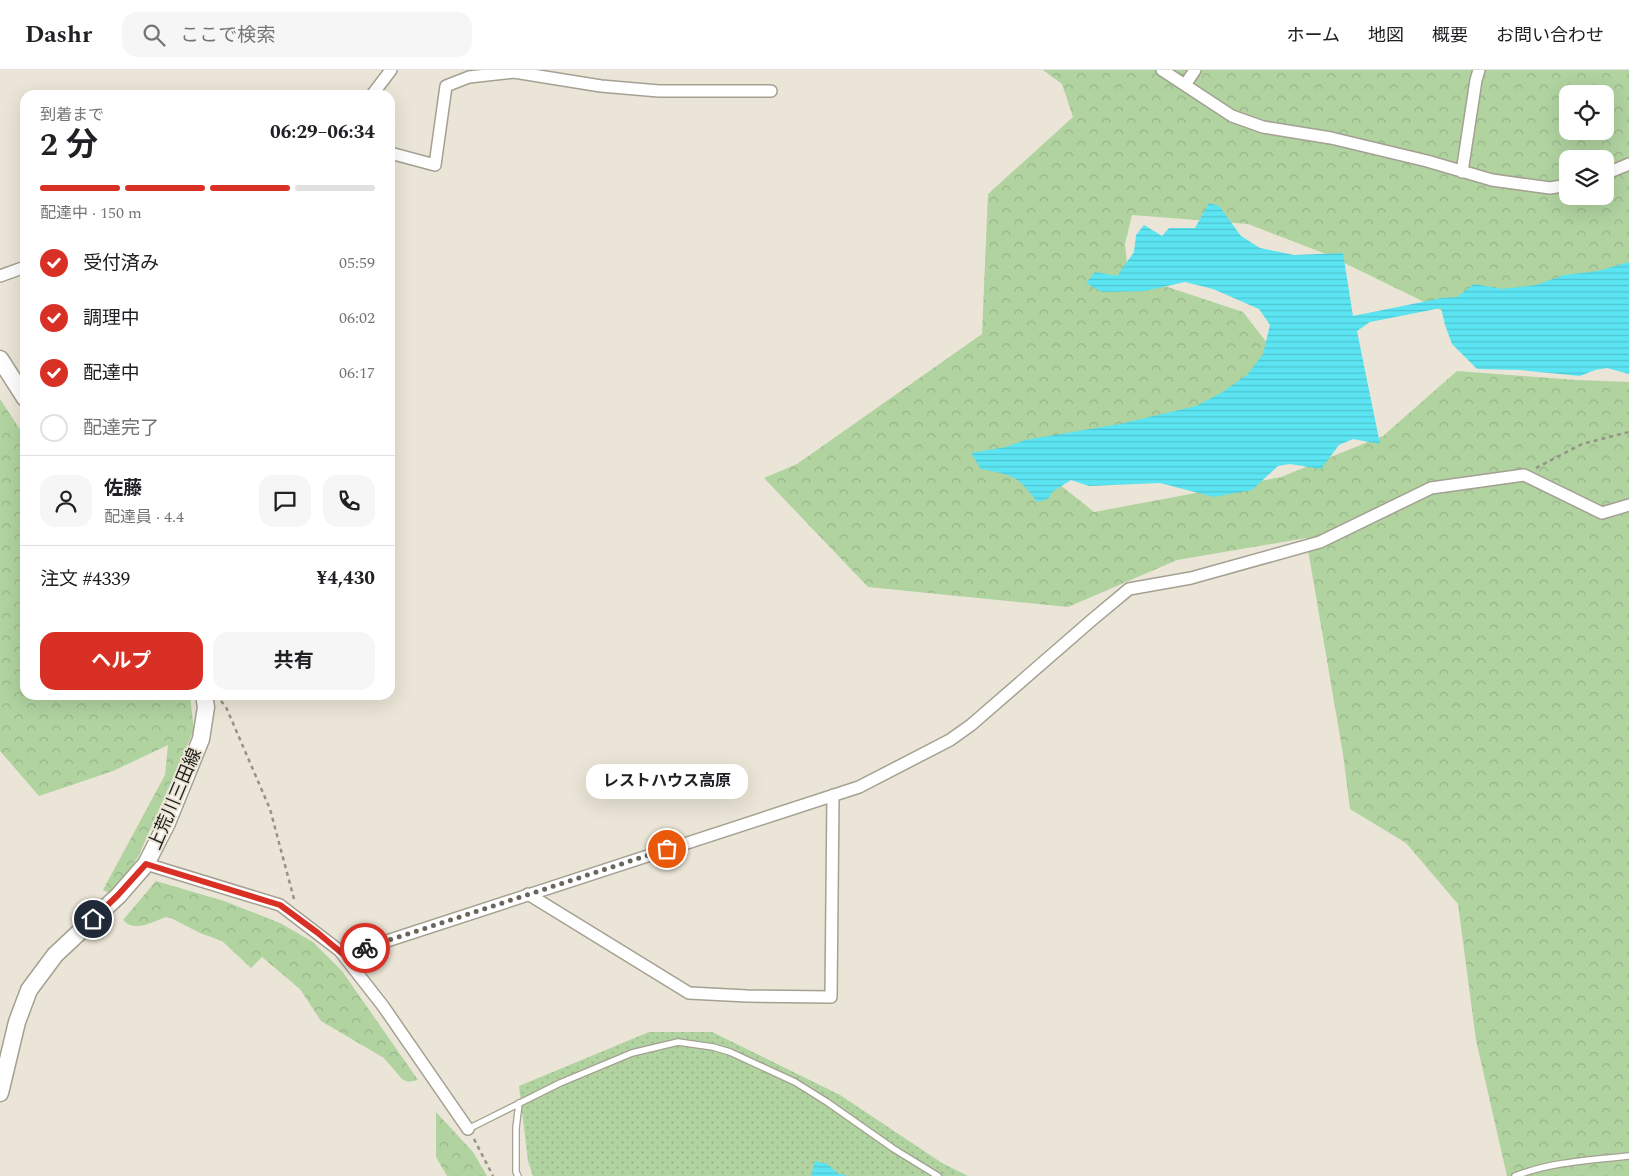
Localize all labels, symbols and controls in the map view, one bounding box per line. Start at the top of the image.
search box [122,12,472,57]
text: Dashr [25,17,92,53]
icon: search [140,21,168,49]
text: ここで検索 [180,21,275,50]
text: ホーム [1287,22,1340,49]
text: 地図 [1368,22,1404,49]
text: 概要 [1432,22,1468,49]
text: お問い合わせ [1496,22,1604,49]
map controls [1559,85,1614,205]
button: locate [1559,85,1614,140]
text: 到着まで [40,103,104,127]
text: 06:29–06:34 [270,118,375,147]
text: 2 分 [40,121,98,170]
button: layers [1559,150,1614,205]
text: 配達中 · 150 m [40,201,142,225]
icon: check [40,249,68,277]
text: 受付済み [83,249,159,278]
text: 05:59 [339,251,375,275]
icon: check [40,304,68,332]
text: 調理中 [83,304,140,333]
text: 06:02 [339,306,375,330]
icon: check [40,359,68,387]
text: 配達中 [83,359,140,388]
text: 06:17 [339,361,375,385]
text: 配達完了 [83,414,159,443]
text: 佐藤 [104,474,142,503]
button: person [40,475,92,527]
button: chat [259,475,311,527]
button: phone [323,475,375,527]
text: 配達員 · 4.4 [104,505,184,529]
text: ¥4,430 [317,564,375,593]
text: 注文 #4339 [40,565,130,594]
button: ヘルプ [40,632,203,690]
button: 共有 [213,632,375,690]
street label: 上荒川三田線 [141,744,209,854]
callout: レストハウス高原 [586,764,748,799]
text: レストハウス高原 [603,769,731,793]
pin [646,828,688,870]
icon: bag [653,835,681,863]
pin [72,898,114,940]
icon: home [79,905,107,933]
courier [340,923,390,973]
icon: bike [351,934,379,962]

